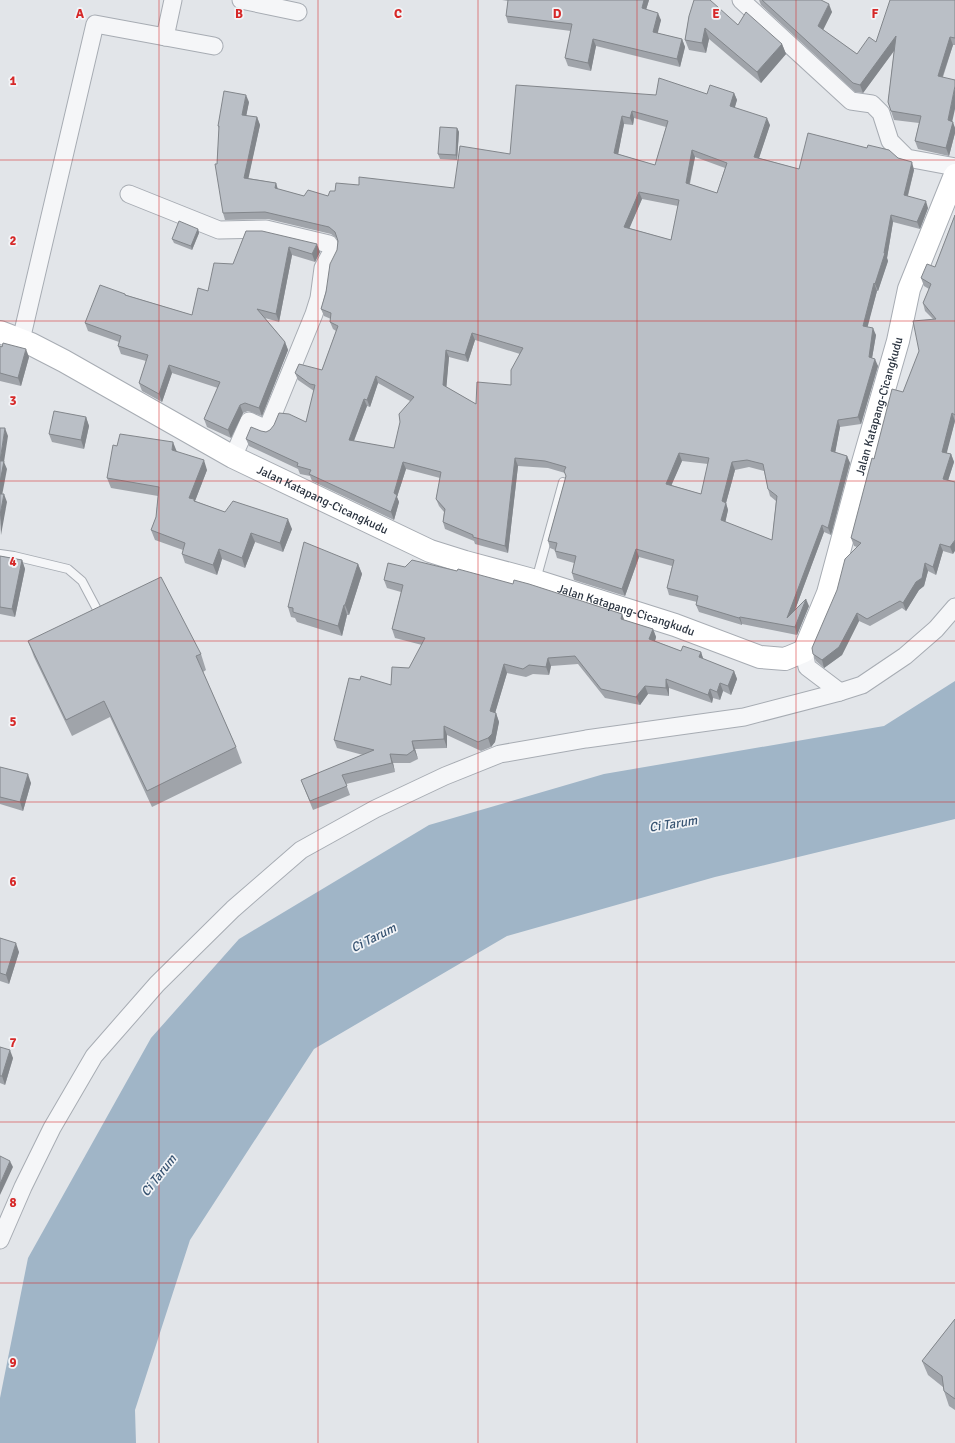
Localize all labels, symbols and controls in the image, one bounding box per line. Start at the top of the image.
text: A [76,6,85,22]
text: B [235,6,243,22]
text: C [394,6,402,22]
text: D [553,6,562,22]
text: E [712,6,720,22]
text: F [872,6,879,22]
text: 1 [9,73,17,89]
text: 2 [9,233,17,249]
street label: Jalan Katapang-Cicangkudu [853,336,907,477]
text: 3 [9,393,17,409]
street label: Jalan Katapang-Cicangkudu [254,463,390,538]
text: 4 [9,554,17,570]
street label: Jalan Katapang-Cicangkudu [556,581,697,640]
text: 5 [9,714,17,730]
water label: Ci Tarum [648,812,699,836]
text: 6 [9,874,17,890]
water label: Ci Tarum [348,919,399,956]
text: 7 [9,1035,17,1051]
water label: Ci Tarum [138,1151,180,1200]
text: 8 [9,1195,17,1211]
text: 9 [9,1355,17,1371]

